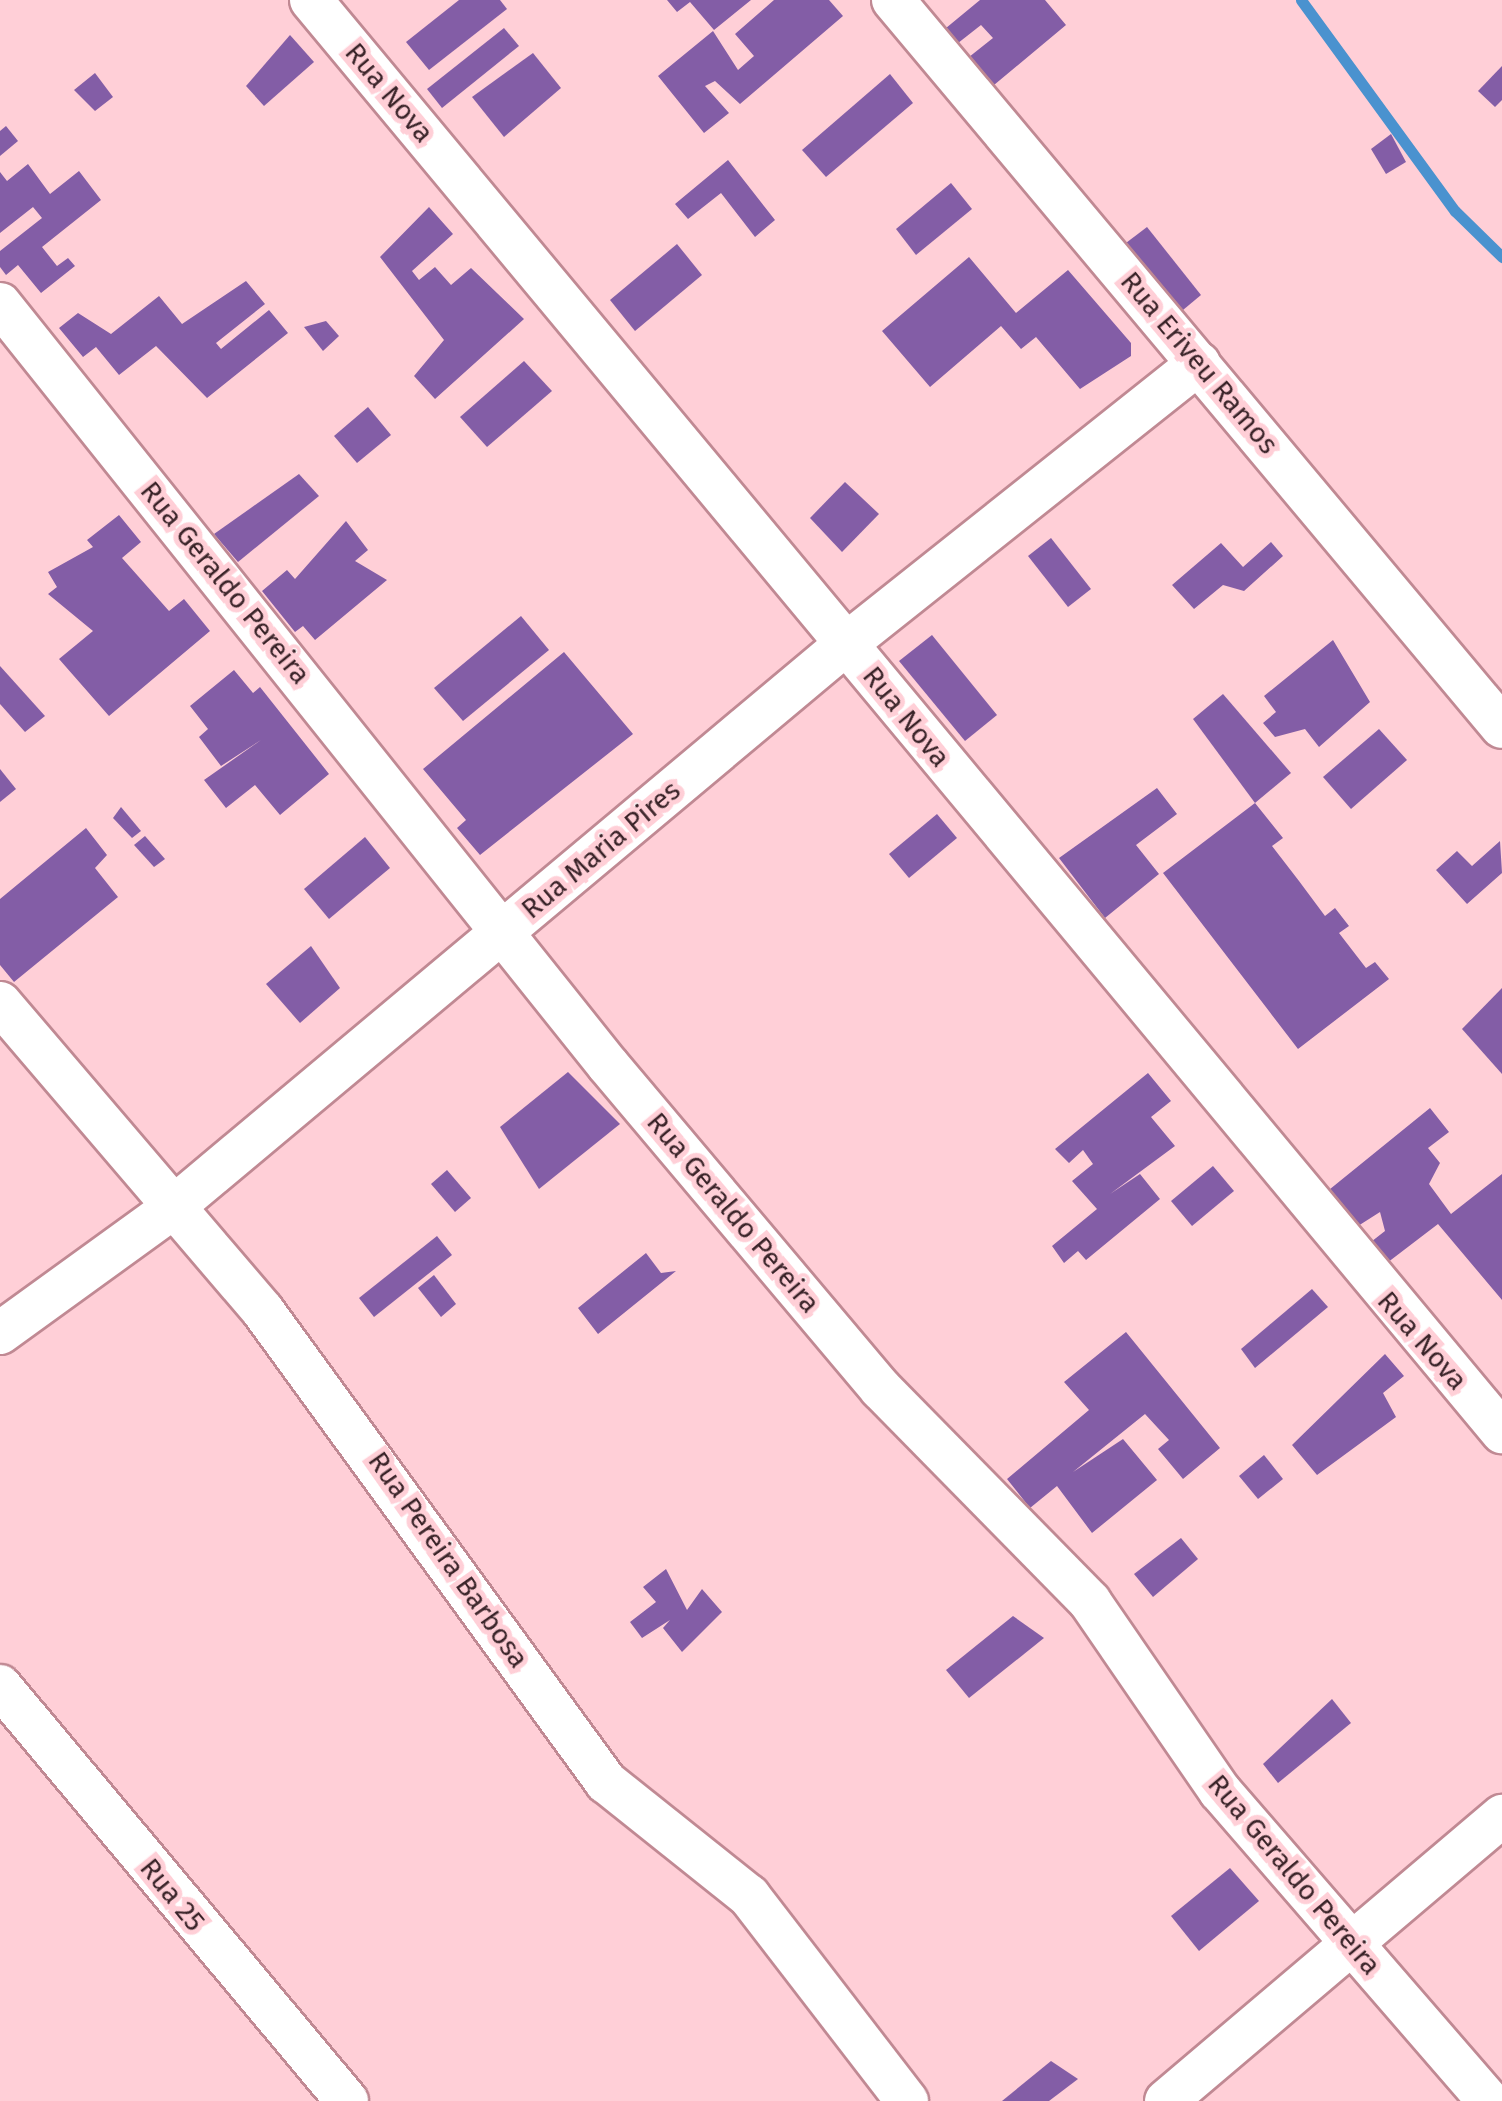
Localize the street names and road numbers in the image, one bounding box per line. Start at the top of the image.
street label: Rua Nova [338,36,440,150]
street label: Rua Eriveu Ramos [1113,265,1285,461]
street label: Rua Geraldo Pereira [133,475,317,691]
street label: Rua Nova [855,660,957,774]
street label: Rua Maria Pires [515,774,687,926]
street label: Rua Geraldo Pereira [639,1106,827,1320]
street label: Rua Nova [1370,1285,1474,1397]
street label: Rua Pereira Barbosa [361,1445,535,1675]
street label: Rua Geraldo Pereira [1200,1768,1388,1982]
street label: Rua 25 [133,1852,211,1938]

